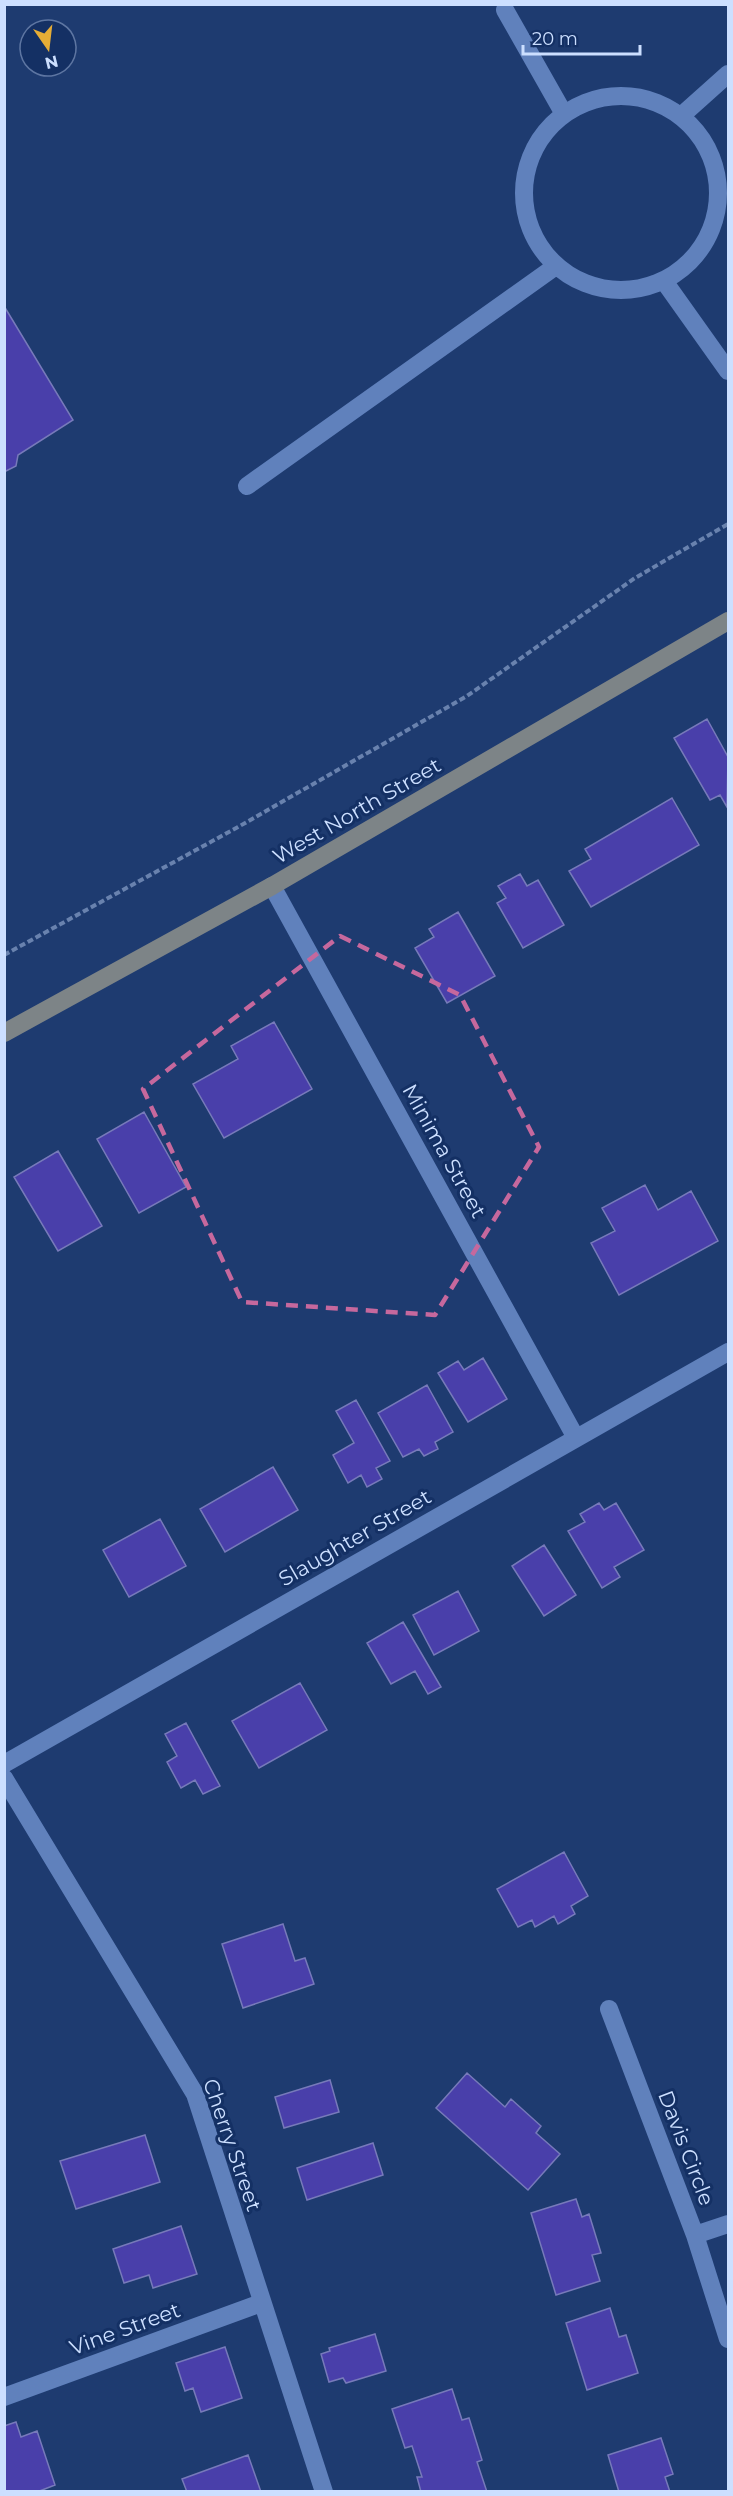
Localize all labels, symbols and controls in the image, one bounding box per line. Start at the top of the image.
north arrow [18,18,78,78]
scale bar [523,18,640,56]
text: 20 m [532,28,578,50]
text: N [43,51,60,73]
street label: West North Street [268,752,445,869]
street label: Minima Street [397,1079,492,1222]
street label: Slaughter Street [274,1484,435,1591]
street label: Cherry Street [198,2075,267,2214]
street label: Davis Circle [653,2087,720,2209]
street label: Vine Street [66,2297,184,2360]

